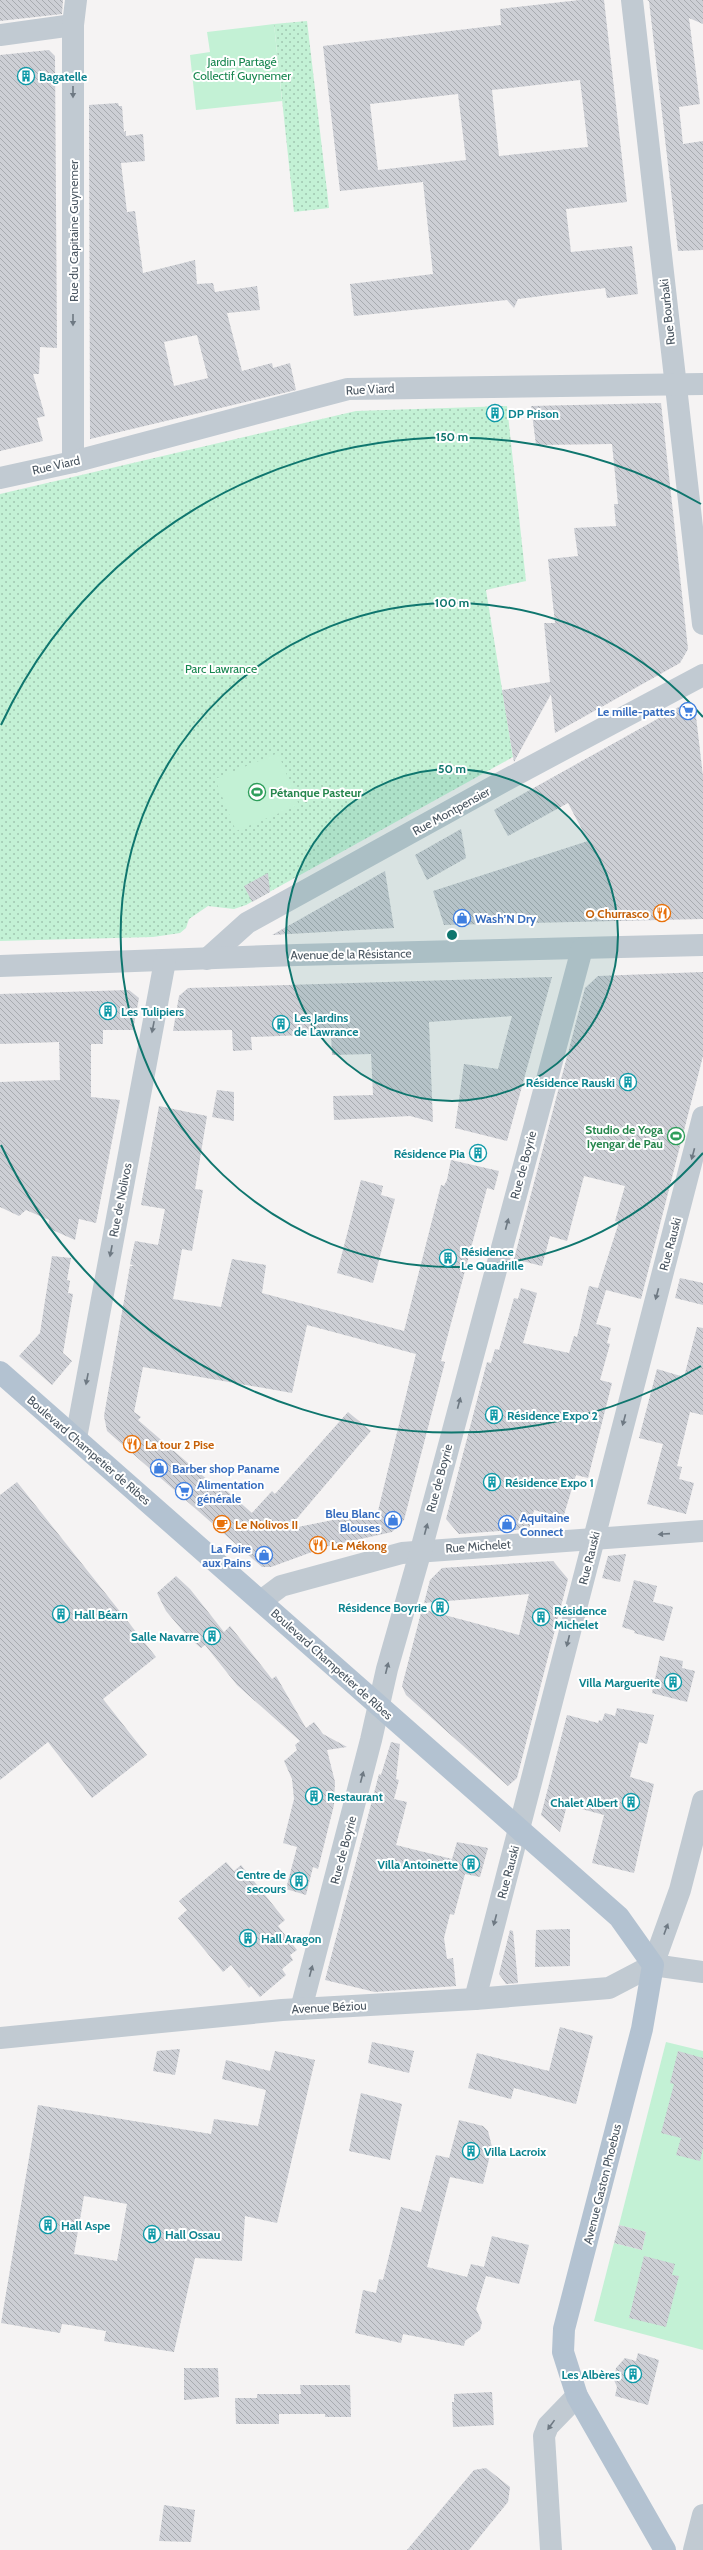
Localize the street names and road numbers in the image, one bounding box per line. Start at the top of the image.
street label: Rue du Capitaine Guynemer [66,160,81,302]
street label: Rue Bourbaki [656,278,678,346]
street label: Rue Viard [345,380,395,398]
street label: Rue Viard [31,452,81,478]
street label: Rue Montpensier [410,783,492,838]
street label: Avenue de la Résistance [290,945,412,963]
street label: Rue de Boyrie [507,1129,539,1201]
street label: Rue de Nolivos [105,1162,135,1238]
street label: Rue Rauski [656,1216,684,1272]
street label: Boulevard Champetier de Ribes [24,1392,154,1508]
street label: Rue de Boyrie [423,1442,455,1514]
street label: Rue Rauski [575,1530,603,1586]
street label: Rue Michelet [445,1536,511,1556]
street label: Boulevard Champetier de Ribes [268,1605,396,1723]
street label: Rue de Boyrie [327,1814,359,1886]
street label: Rue Rauski [494,1844,522,1900]
street label: Avenue Béziou [291,1998,367,2016]
street label: Avenue Gaston Phoebus [580,2122,624,2246]

